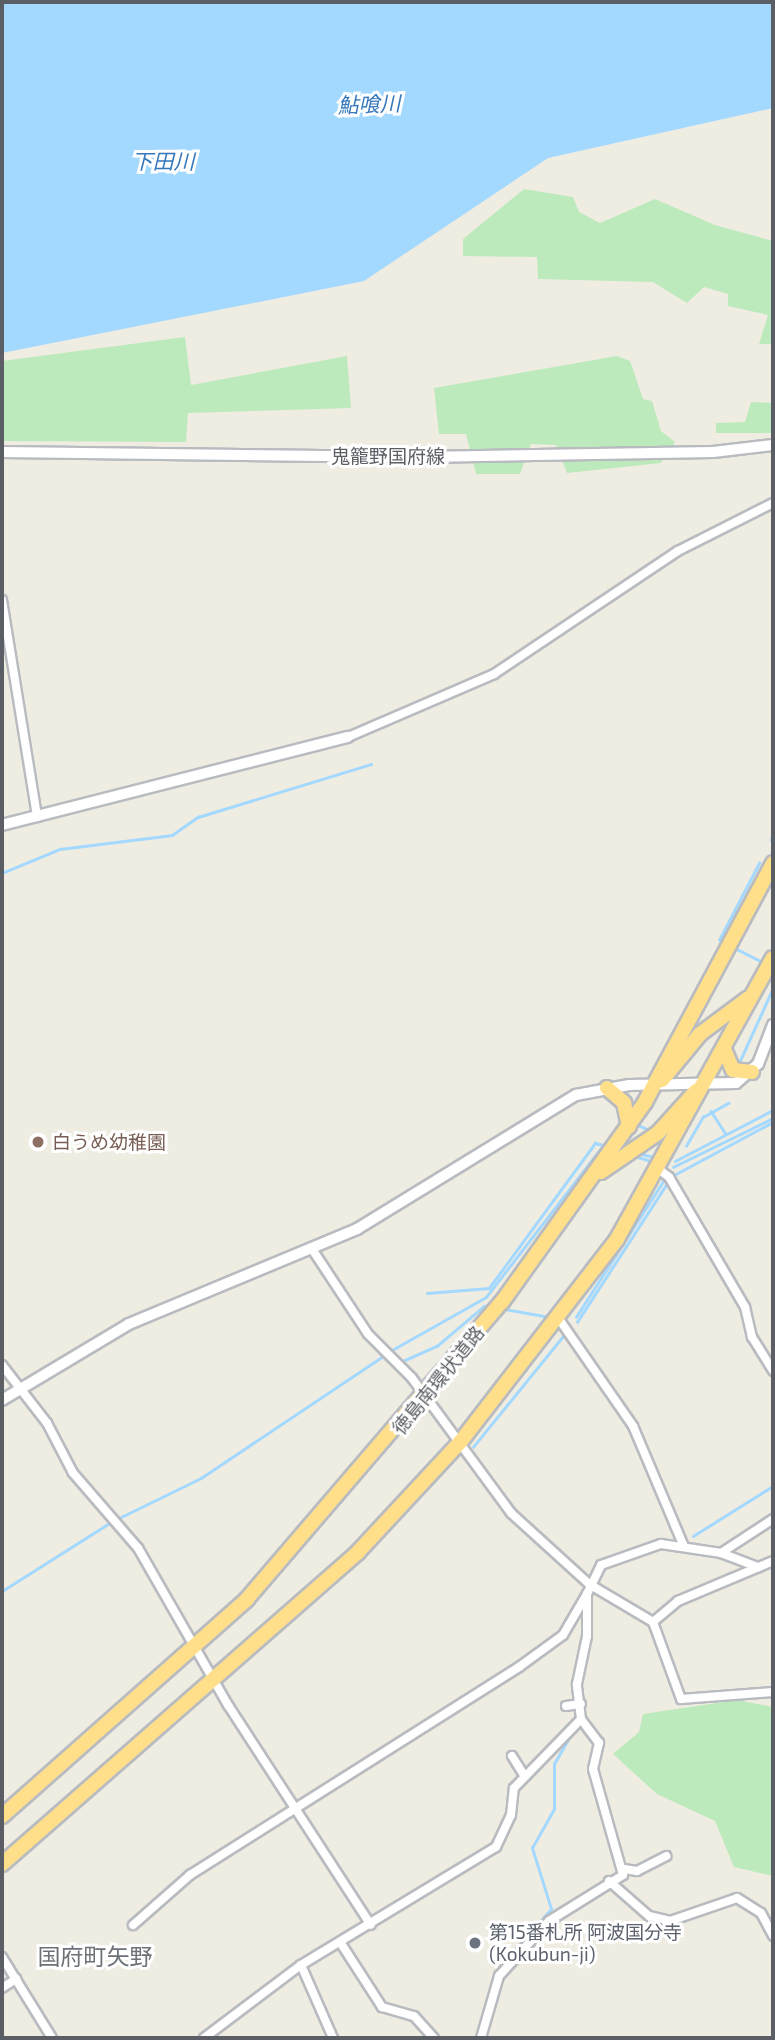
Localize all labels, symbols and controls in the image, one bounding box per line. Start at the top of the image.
water label: 鮎喰川 [337,90,401,118]
water label: 下田川 [132,148,194,174]
street label: 鬼籠野国府線 [331,445,445,467]
place label: 白うめ幼稚園 [52,1131,166,1153]
marker: 白うめ幼稚園 [30,1134,46,1150]
street label: 徳島南環状道路 [387,1321,489,1439]
place label: 第15番札所 阿波国分寺 (Kokubun-ji) [489,1921,682,1965]
marker: 第15番札所 阿波国分寺 (Kokubun-ji) [467,1935,483,1951]
district label: 国府町矢野 [38,1942,152,1970]

